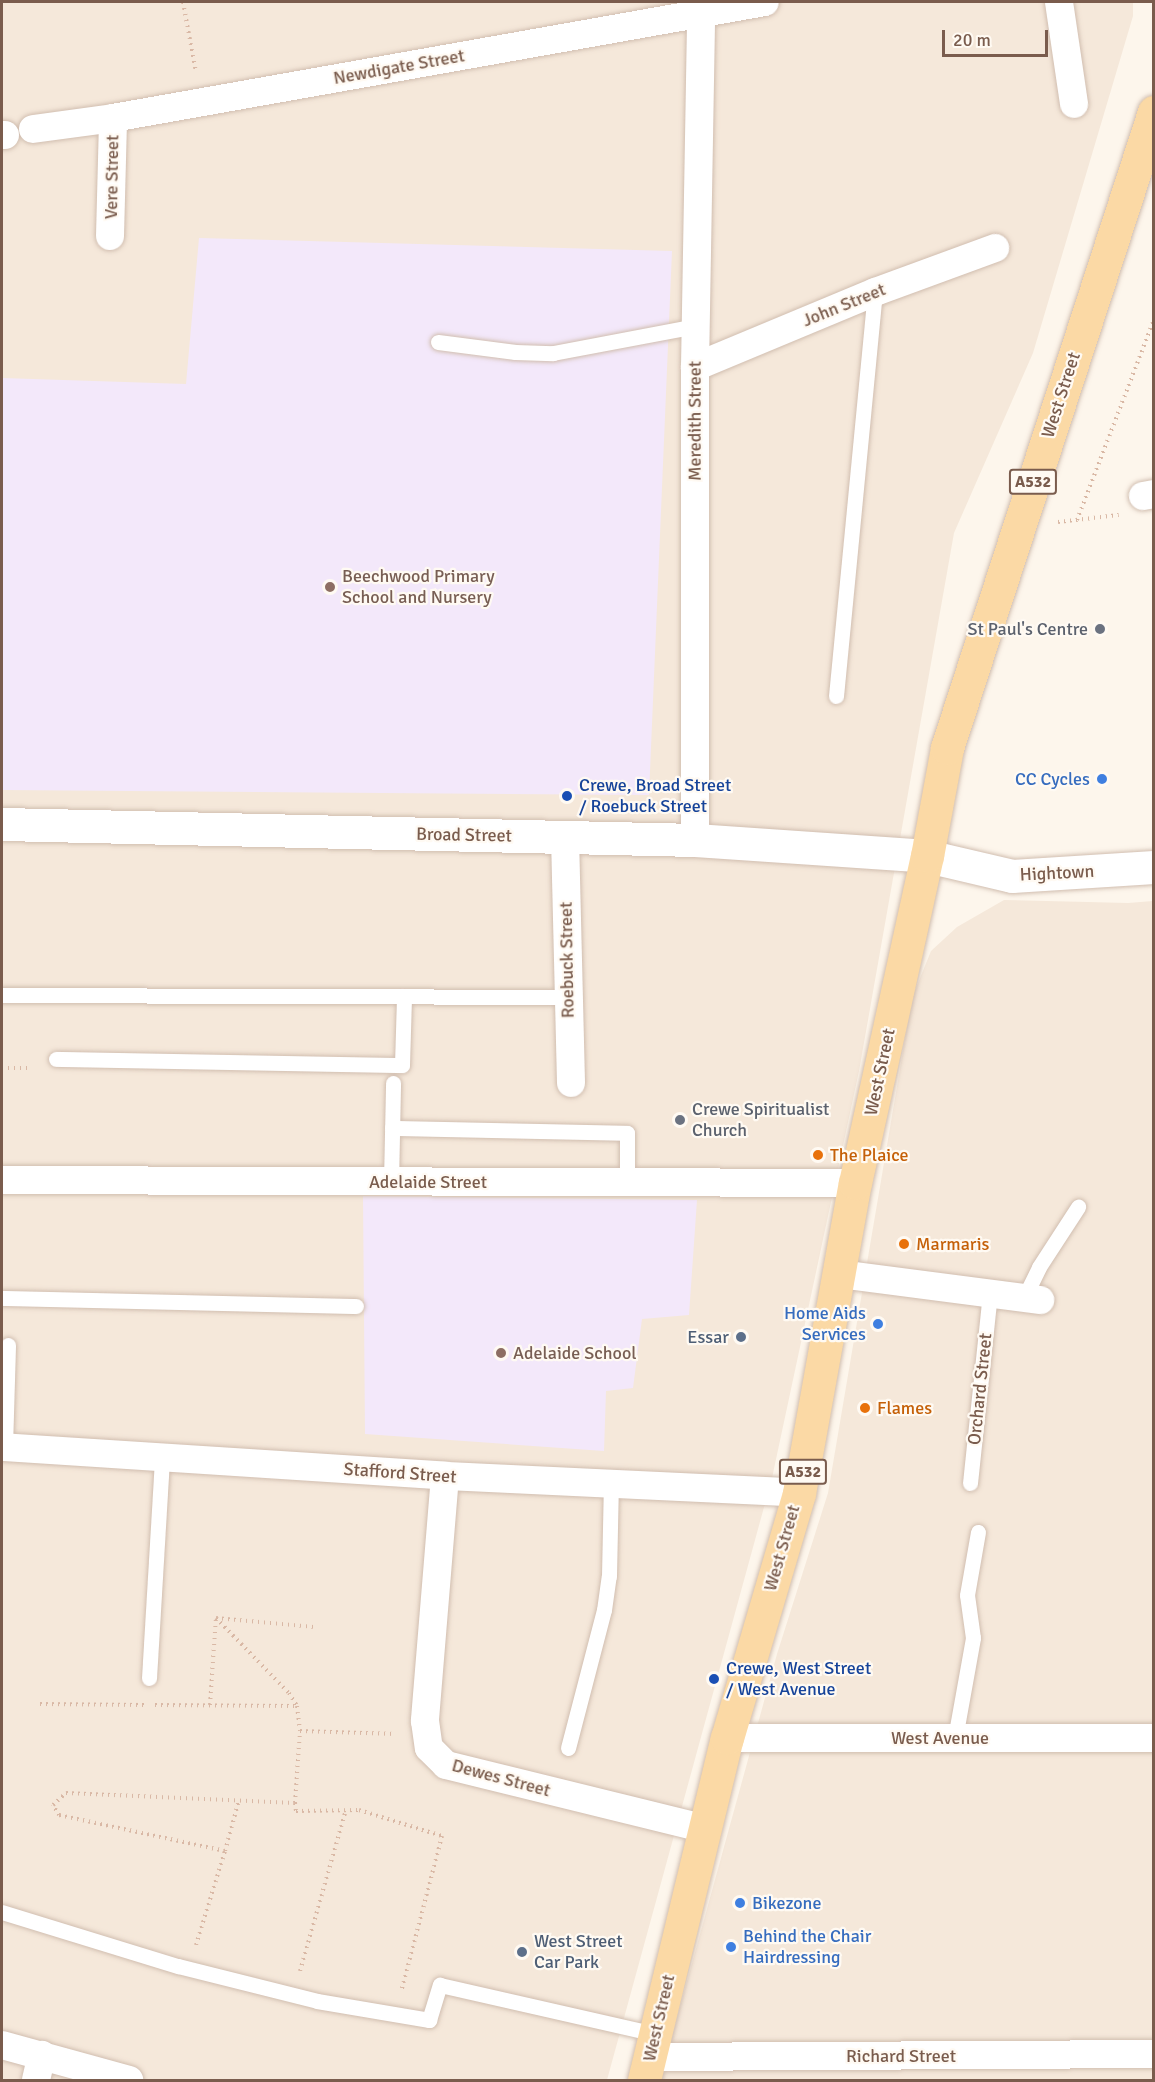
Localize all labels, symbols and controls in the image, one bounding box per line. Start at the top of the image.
scale bar [945,18,1052,56]
text: 20 m [953,29,991,51]
street label: Newdigate Street [332,45,466,89]
street label: Vere Street [100,135,124,219]
street label: John Street [799,279,889,331]
street label: West Street [1037,350,1085,440]
street label: Meredith Street [684,361,706,481]
road number: A532 [1008,469,1058,495]
place label: Beechwood Primary School and Nursery [342,566,495,608]
marker: Beechwood Primary School and Nursery [323,580,337,594]
place label: St Paul's Centre [968,618,1088,640]
marker: St Paul's Centre [1093,622,1107,636]
place label: CC Cycles [1015,768,1090,790]
marker: CC Cycles [1095,772,1109,786]
place label: Crewe, Broad Street / Roebuck Street [579,775,731,818]
marker: Crewe, Broad Street / Roebuck Street [560,789,574,803]
street label: Broad Street [416,823,512,847]
street label: Hightown [1019,860,1095,886]
street label: Roebuck Street [555,902,579,1018]
street label: West Street [860,1026,900,1118]
place label: Crewe Spiritualist Church [692,1099,829,1142]
marker: Crewe Spiritualist Church [673,1113,687,1127]
place label: The Plaice [830,1144,909,1166]
marker: The Plaice [811,1148,825,1162]
street label: Adelaide Street [369,1171,487,1193]
place label: Marmaris [916,1233,989,1255]
marker: Marmaris [897,1237,911,1251]
place label: Home Aids Services [784,1303,866,1346]
marker: Home Aids Services [871,1317,885,1331]
place label: Essar [687,1326,729,1348]
marker: Essar [734,1330,748,1344]
street label: Orchard Street [963,1332,997,1446]
place label: Adelaide School [513,1342,637,1364]
marker: Adelaide School [494,1346,508,1360]
place label: Flames [877,1397,932,1419]
marker: Flames [858,1401,872,1415]
street label: Stafford Street [343,1458,457,1488]
road number: A532 [778,1459,828,1485]
street label: West Street [759,1502,805,1594]
place label: Crewe, West Street / West Avenue [726,1658,871,1700]
marker: Crewe, West Street / West Avenue [707,1672,721,1686]
street label: West Avenue [891,1727,989,1749]
street label: Dewes Street [449,1755,553,1801]
place label: Bikezone [752,1892,821,1914]
marker: Bikezone [733,1896,747,1910]
place label: Behind the Chair Hairdressing [743,1926,871,1968]
place label: West Street Car Park [534,1931,623,1974]
marker: Behind the Chair Hairdressing [724,1940,738,1954]
marker: West Street Car Park [515,1945,529,1959]
street label: West Street [639,1972,679,2064]
street label: Richard Street [846,2045,956,2067]

